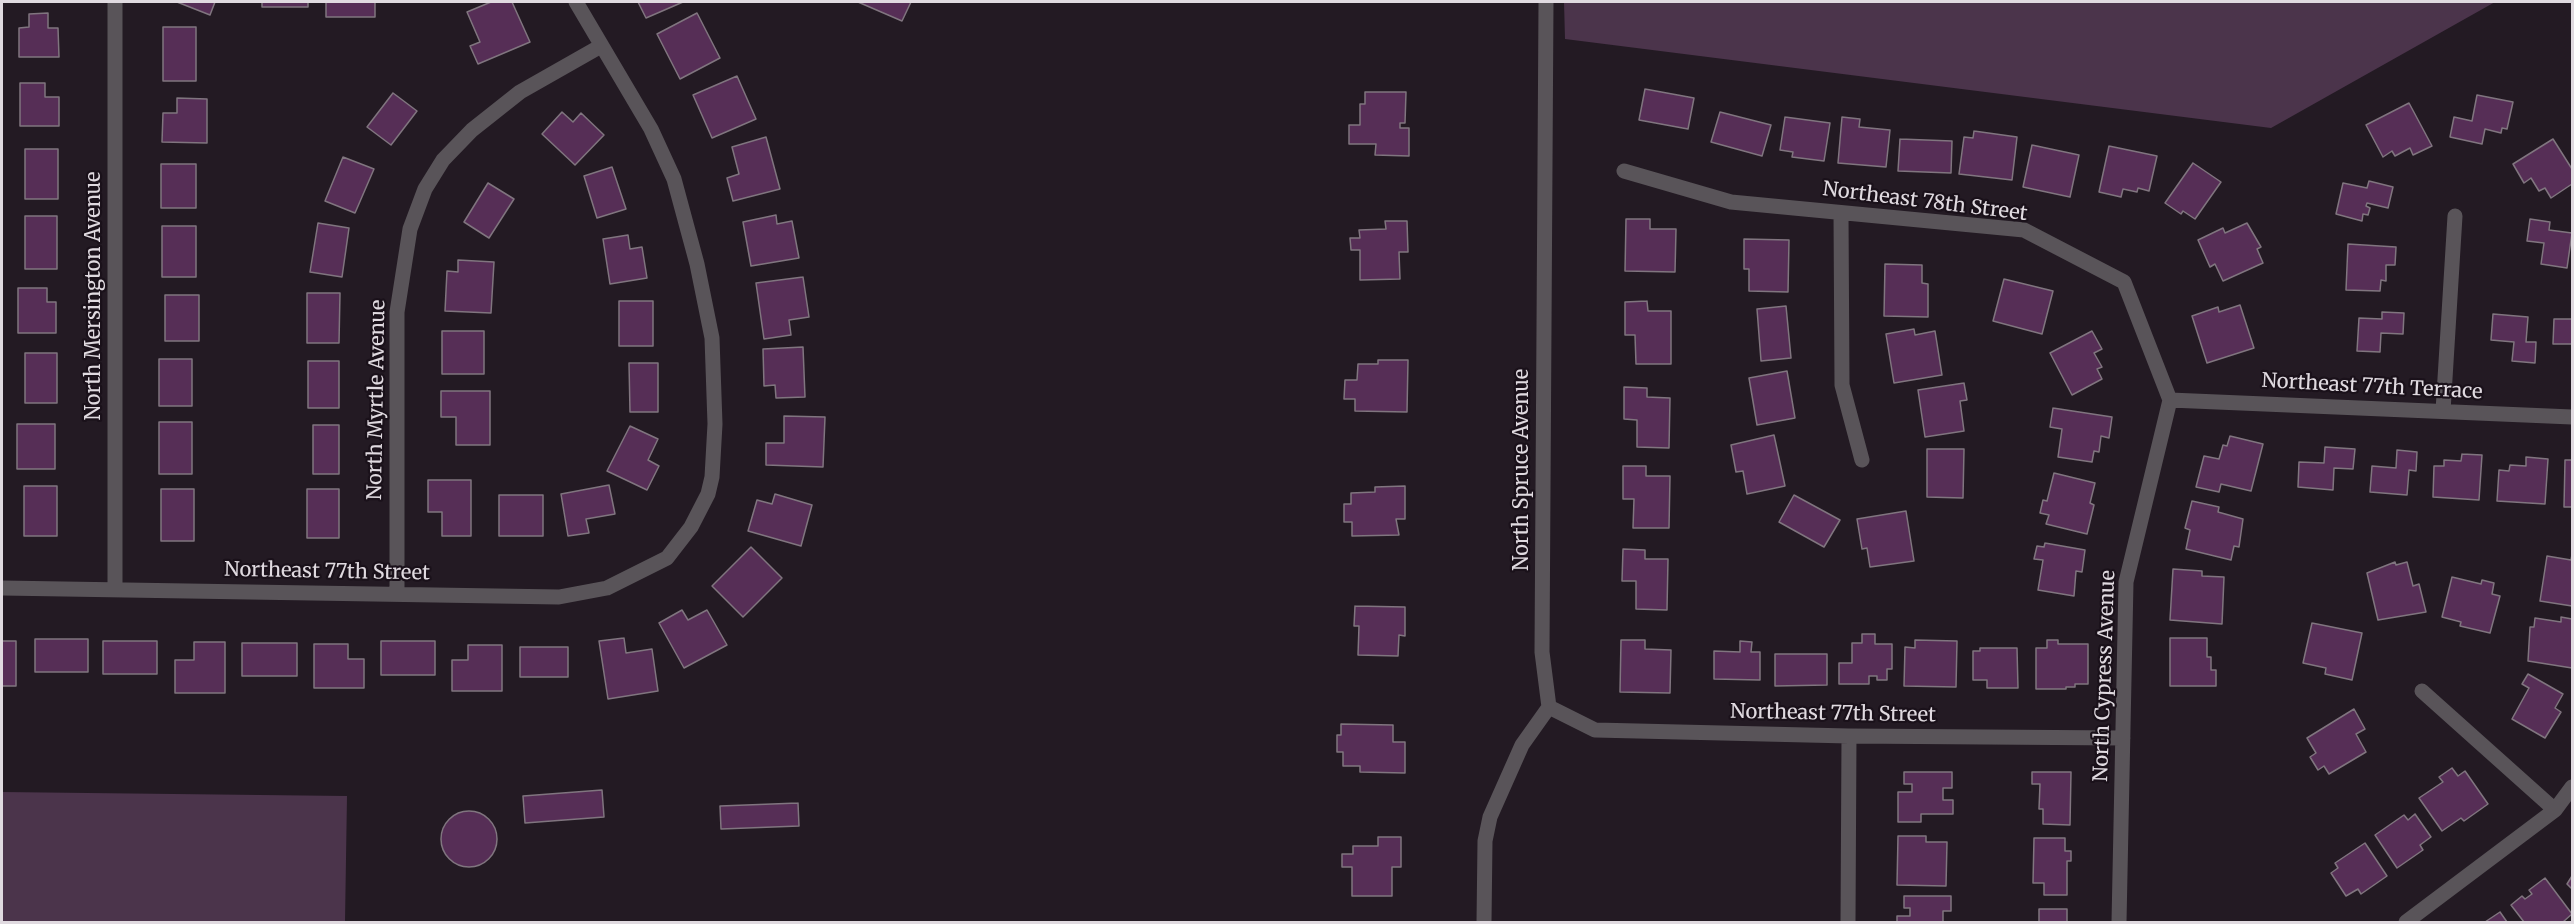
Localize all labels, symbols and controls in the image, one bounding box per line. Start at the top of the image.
street label: North Mersington Avenue [82,172,106,420]
street label: Northeast 78th Street [1821,178,2029,226]
street label: North Myrtle Avenue [363,300,391,500]
street label: North Spruce Avenue [1510,369,1534,571]
street label: Northeast 77th Terrace [2261,369,2483,405]
street label: Northeast 77th Street [224,558,430,586]
street label: North Cypress Avenue [2089,570,2121,782]
street label: Northeast 77th Street [1730,700,1936,728]

